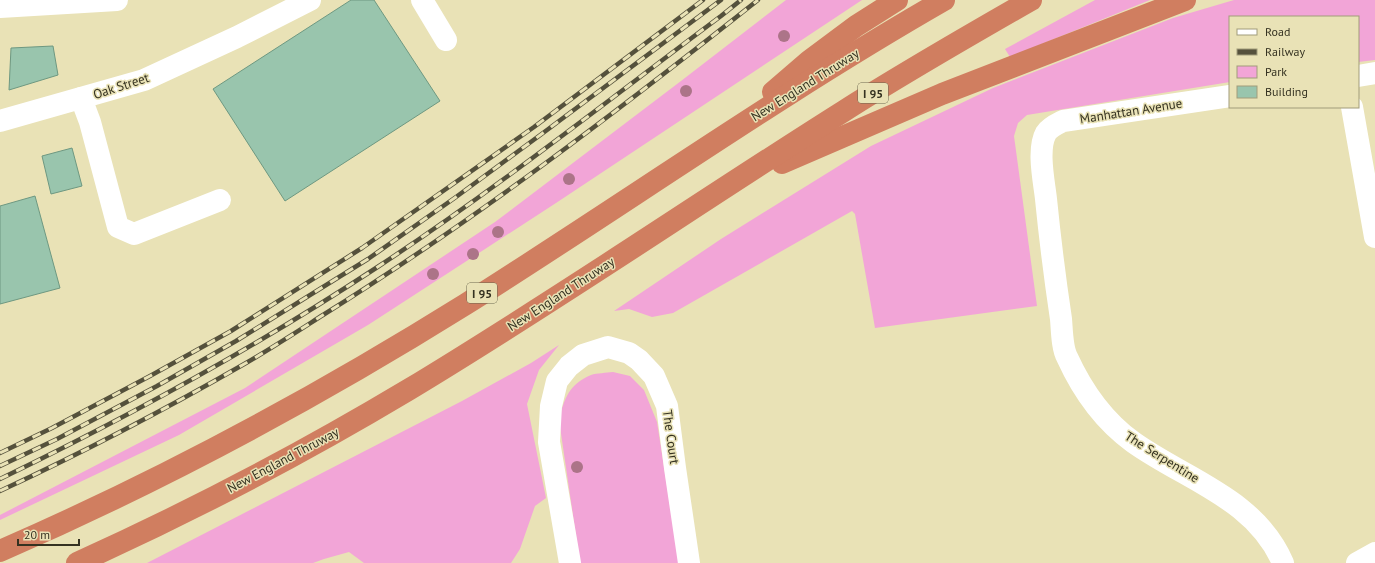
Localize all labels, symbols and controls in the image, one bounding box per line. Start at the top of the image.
legend [1229,16,1359,108]
text: Road [1265,24,1290,39]
text: Railway [1265,44,1305,59]
street label: New England Thruway [748,45,862,125]
text: Park [1265,64,1287,79]
street label: Oak Street [91,69,152,103]
road number: I 95 [858,83,888,103]
text: Building [1265,84,1308,99]
street label: Manhattan Avenue [1079,95,1183,127]
street label: New England Thruway [504,253,618,335]
road number: I 95 [467,283,497,303]
street label: The Court [659,409,683,466]
street label: New England Thruway [224,423,342,497]
street label: The Serpentine [1122,427,1202,487]
scale bar [18,521,79,547]
text: 20 m [24,527,50,542]

